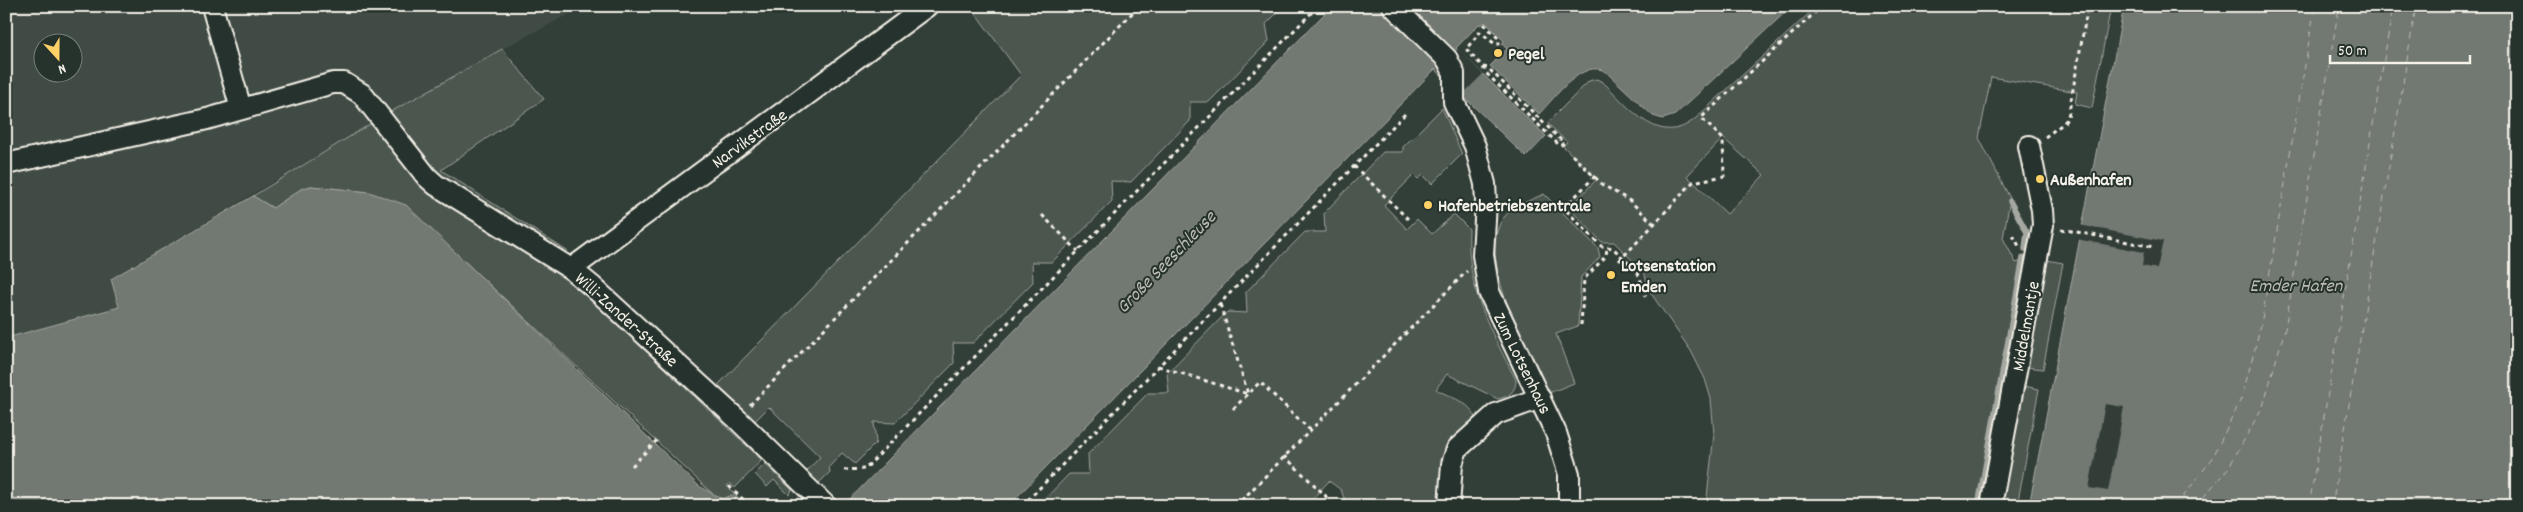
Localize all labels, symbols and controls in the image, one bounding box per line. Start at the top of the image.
north arrow [32,32,82,82]
scale bar [2330,32,2470,64]
text: 50 m [2338,41,2367,63]
place label: Pegel [1508,43,1545,68]
marker: Pegel [1492,47,1504,59]
text: N [55,58,69,79]
street label: Narvikstraße [708,104,793,176]
place label: Außenhafen [2050,169,2132,194]
marker: Außenhafen [2034,173,2046,185]
place label: Hafenbetriebszentrale [1438,195,1591,220]
marker: Hafenbetriebszentrale [1422,199,1434,211]
water label: Große Seeschleuse [1111,205,1225,321]
place label: Lotsenstation Emden [1621,255,1716,301]
street label: Willi-Zander-Straße [568,268,683,374]
marker: Lotsenstation Emden [1605,269,1617,281]
water label: Emder Hafen [2250,274,2344,301]
street label: Middelmantje [2007,279,2048,374]
street label: Zum Lotsenhaus [1485,309,1556,419]

